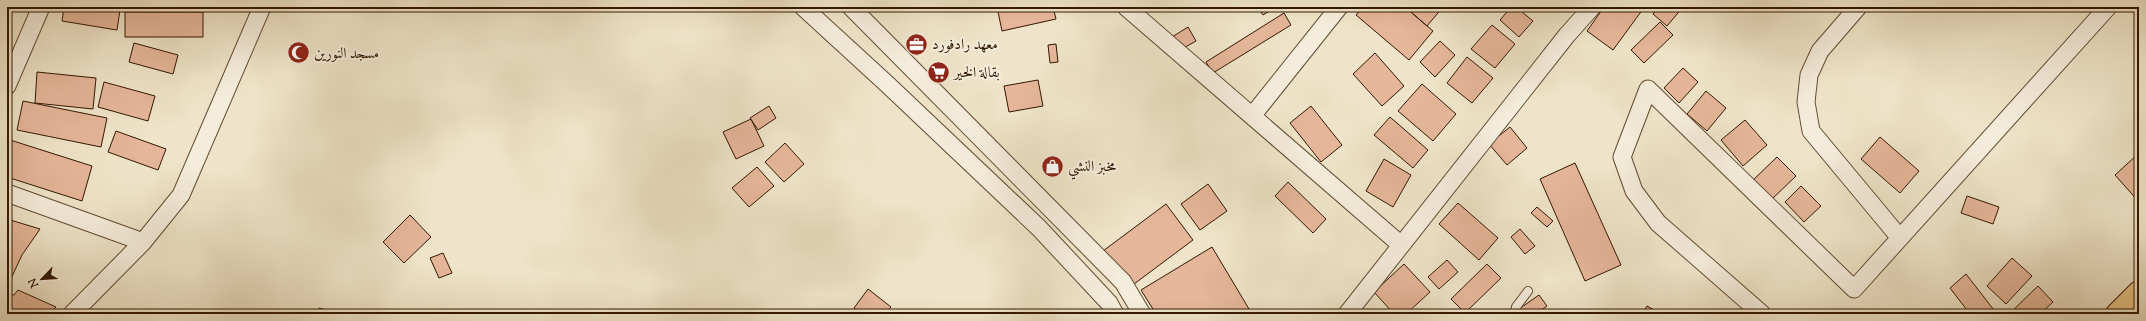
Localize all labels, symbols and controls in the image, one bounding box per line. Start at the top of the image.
office icon: معهد رادفورد [904,31,930,57]
place label: معهد رادفورد [932,35,998,56]
mosque icon: مسجد النورين [285,40,311,66]
place label: مسجد النورين [314,44,379,65]
supermarket icon: بقالة الخير [926,59,952,85]
place label: بقالة الخير [952,63,1000,84]
shop icon: مخبز النشي [1039,153,1065,179]
place label: مخبز النشي [1068,157,1116,180]
north arrow [22,259,62,299]
text: N [25,275,43,291]

